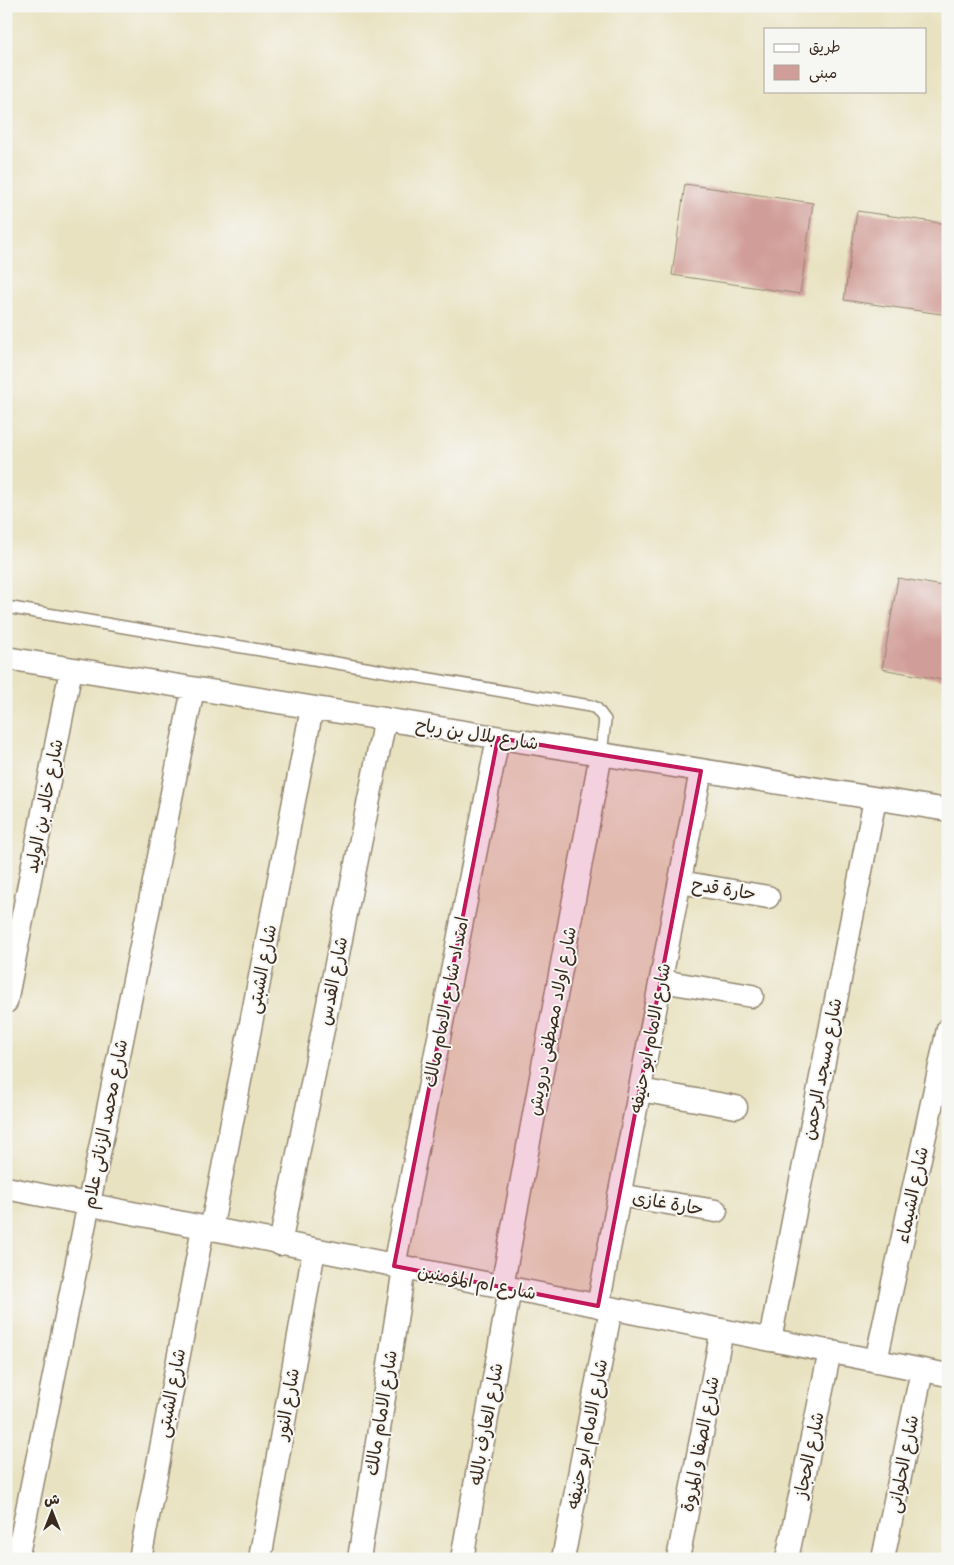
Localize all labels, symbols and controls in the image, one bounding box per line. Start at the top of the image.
legend [764,28,926,92]
text: طريق [809,38,841,57]
text: مبنى [809,64,837,83]
street label: شارع بلال بن رباح [414,713,540,756]
street label: شارع خالد بن الوليد [20,737,69,875]
street label: حارة قدح [690,873,758,906]
street label: امتداد شارع الامام مالك [419,915,476,1090]
street label: شارع الشبتى [243,922,282,1016]
street label: شارع اولاد مصطفى درويش [523,925,582,1118]
street label: شارع القدس [314,935,353,1027]
street label: شارع الامام ابو حنيفه [625,961,678,1116]
street label: شارع مسجد الرحمن [797,996,848,1142]
street label: شارع محمد الزناتى علام [78,1037,135,1211]
street label: شارع الشيماء [891,1145,934,1246]
street label: حارة غازى [630,1186,705,1221]
street label: شارع ام المؤمنين [415,1260,538,1307]
street label: شارع الشبتى [152,1346,191,1440]
street label: شارع الامام مالك [360,1349,405,1478]
street label: شارع الامام ابو حنيفه [562,1357,615,1512]
street label: شارع العارف بالله [464,1361,509,1487]
street label: شارع النور [270,1366,305,1444]
street label: شارع الصفا و المروة [676,1374,725,1514]
street label: شارع الحجاز [789,1410,830,1502]
street label: شارع الحلوانى [883,1413,924,1515]
north arrow [28,1488,78,1538]
text: ش [44,1491,60,1508]

